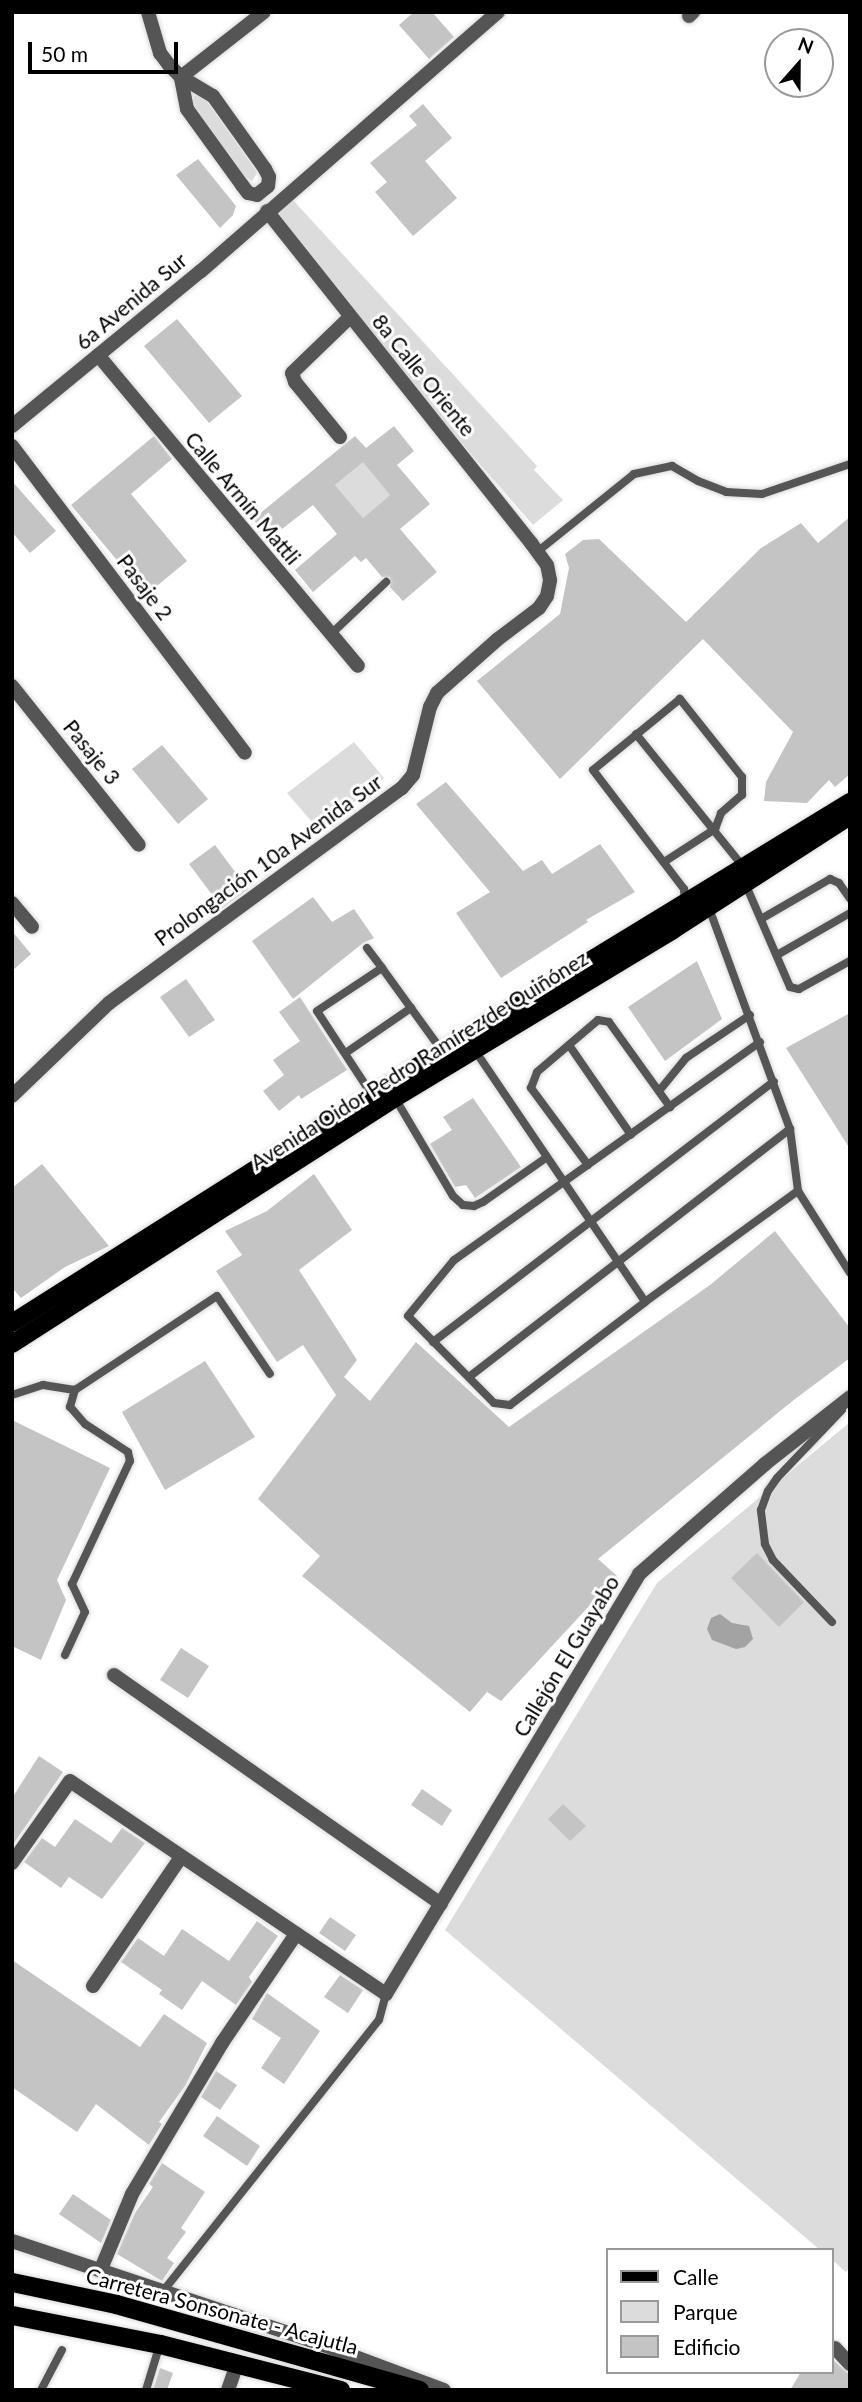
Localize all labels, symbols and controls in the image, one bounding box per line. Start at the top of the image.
scale bar [32,28,182,72]
north arrow [764,28,834,98]
text: N [795,31,817,58]
text: 50 m [41,41,88,66]
street label: 6a Avenida Sur [70,247,192,355]
street label: 8a Calle Oriente [367,309,481,441]
street label: Calle Armín Mattli [180,426,306,570]
street label: Pasaje 2 [112,549,178,625]
street label: Pasaje 3 [58,715,126,789]
street label: Prolongación 10a Avenida Sur [149,769,387,951]
street label: Avenida Oidor Pedro Ramírez de Quiñónez [245,945,593,1175]
street label: Callejón El Guayabo [508,1571,624,1741]
legend [606,2248,834,2374]
street label: Carretera Sonsonate - Acajutla [83,2262,361,2360]
text: Calle [673,2264,718,2289]
text: Parque [673,2299,738,2324]
text: Edificio [673,2334,740,2359]

